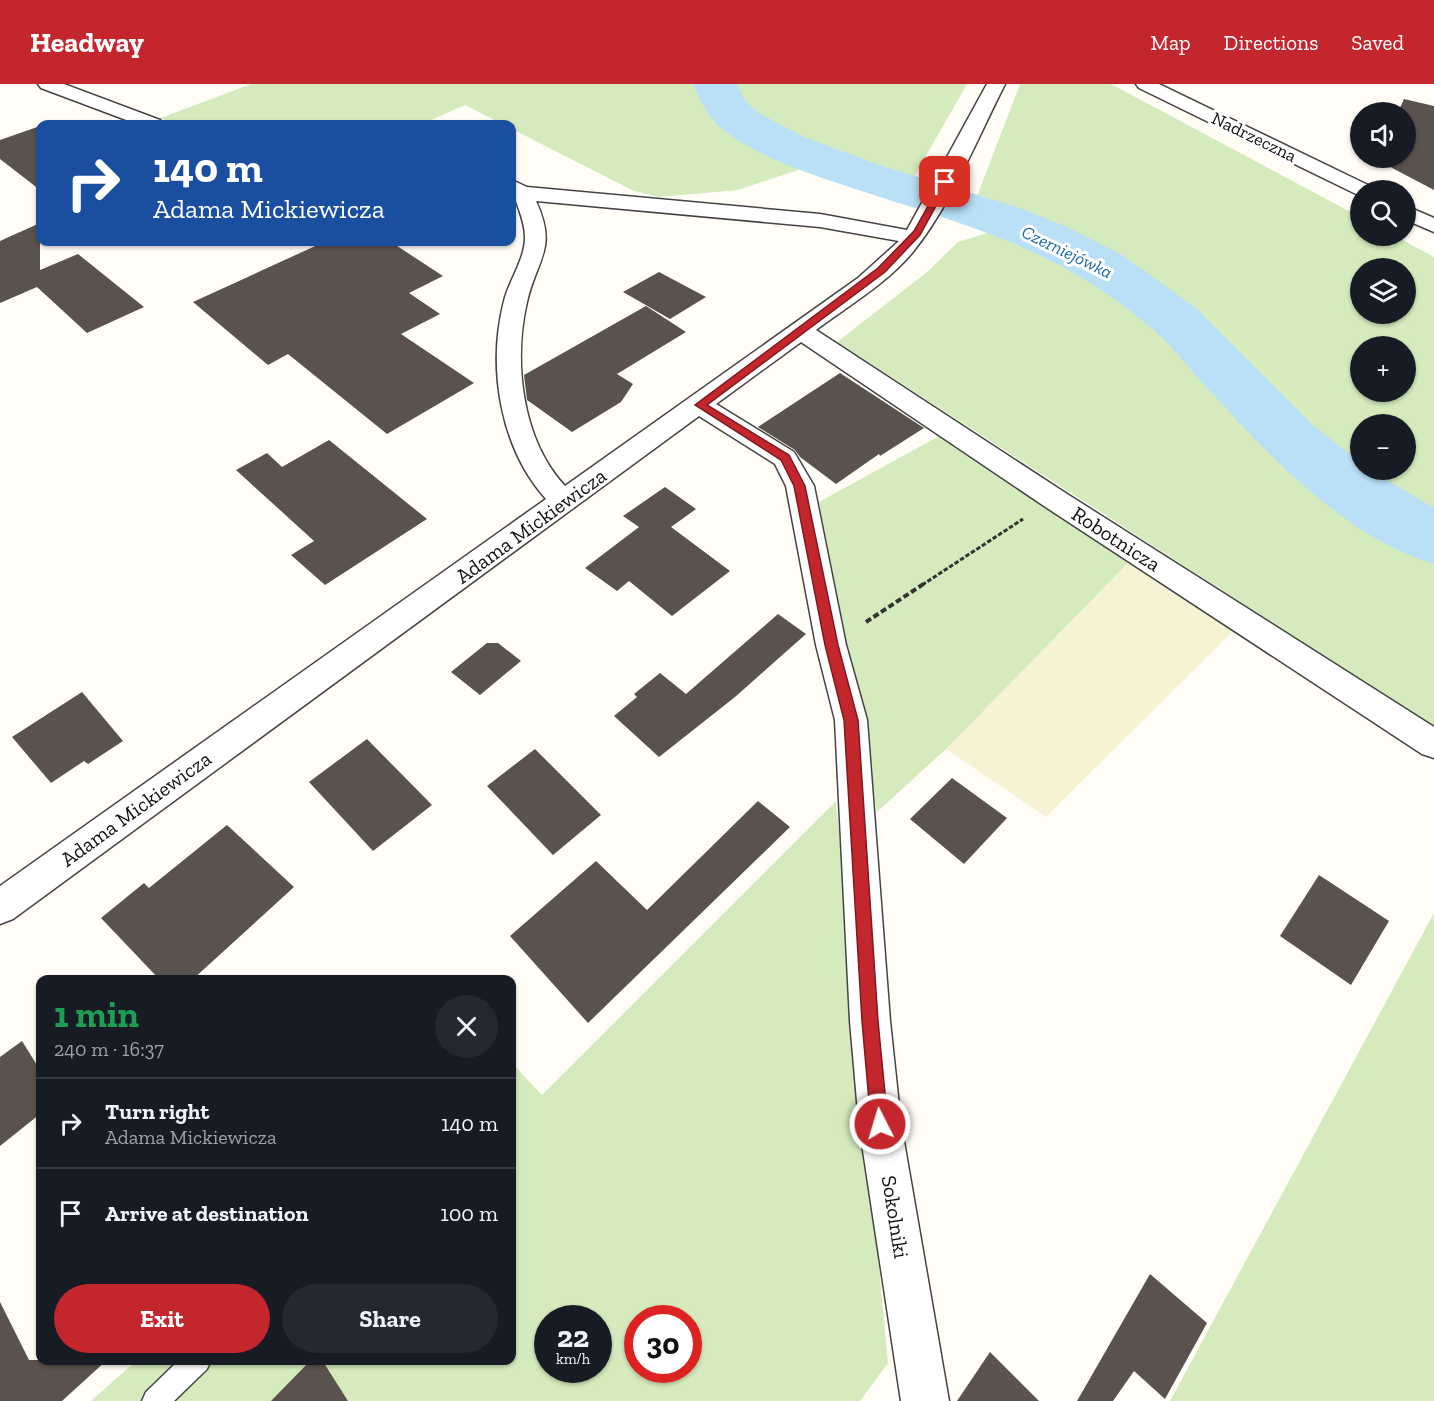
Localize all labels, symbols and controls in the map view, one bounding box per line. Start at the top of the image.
text: Headway [30,26,144,59]
text: Map [1151,30,1191,55]
text: Directions [1224,30,1318,55]
text: Saved [1351,30,1404,55]
map controls [1350,102,1416,480]
button: sound [1350,102,1416,168]
street label: Nadrzeczna [1208,107,1300,167]
text: 140 m [153,142,263,193]
icon: right [54,144,132,222]
pin [919,156,970,207]
icon: arrive [928,165,961,198]
button: search [1350,180,1416,246]
text: Adama Mickiewicza [153,193,385,225]
water label: Czerniejówka [1018,221,1116,283]
button: layers [1350,258,1416,324]
button: + [1350,336,1416,402]
button: − [1350,414,1416,480]
street label: Adama Mickiewicza [450,463,611,589]
street label: Robotnicza [1067,501,1165,577]
street label: Adama Mickiewicza [55,746,216,872]
text: 1 min [54,993,139,1036]
button: close [435,995,498,1058]
text: 240 m · 16:37 [54,1037,164,1061]
position arrow [848,1092,912,1156]
text: Turn right [105,1098,209,1125]
icon: right [54,1107,87,1140]
text: 140 m [441,1110,498,1137]
text: Adama Mickiewicza [105,1125,277,1149]
street label: Sokolniki [877,1174,914,1260]
icon: arrive [54,1197,87,1230]
text: Arrive at destination [105,1200,308,1227]
text: 100 m [440,1200,498,1227]
button: Exit [54,1284,270,1353]
button: Share [282,1284,498,1353]
speed limit sign: 30 [624,1305,702,1383]
text: 22 [557,1319,589,1355]
text: km/h [556,1350,590,1368]

